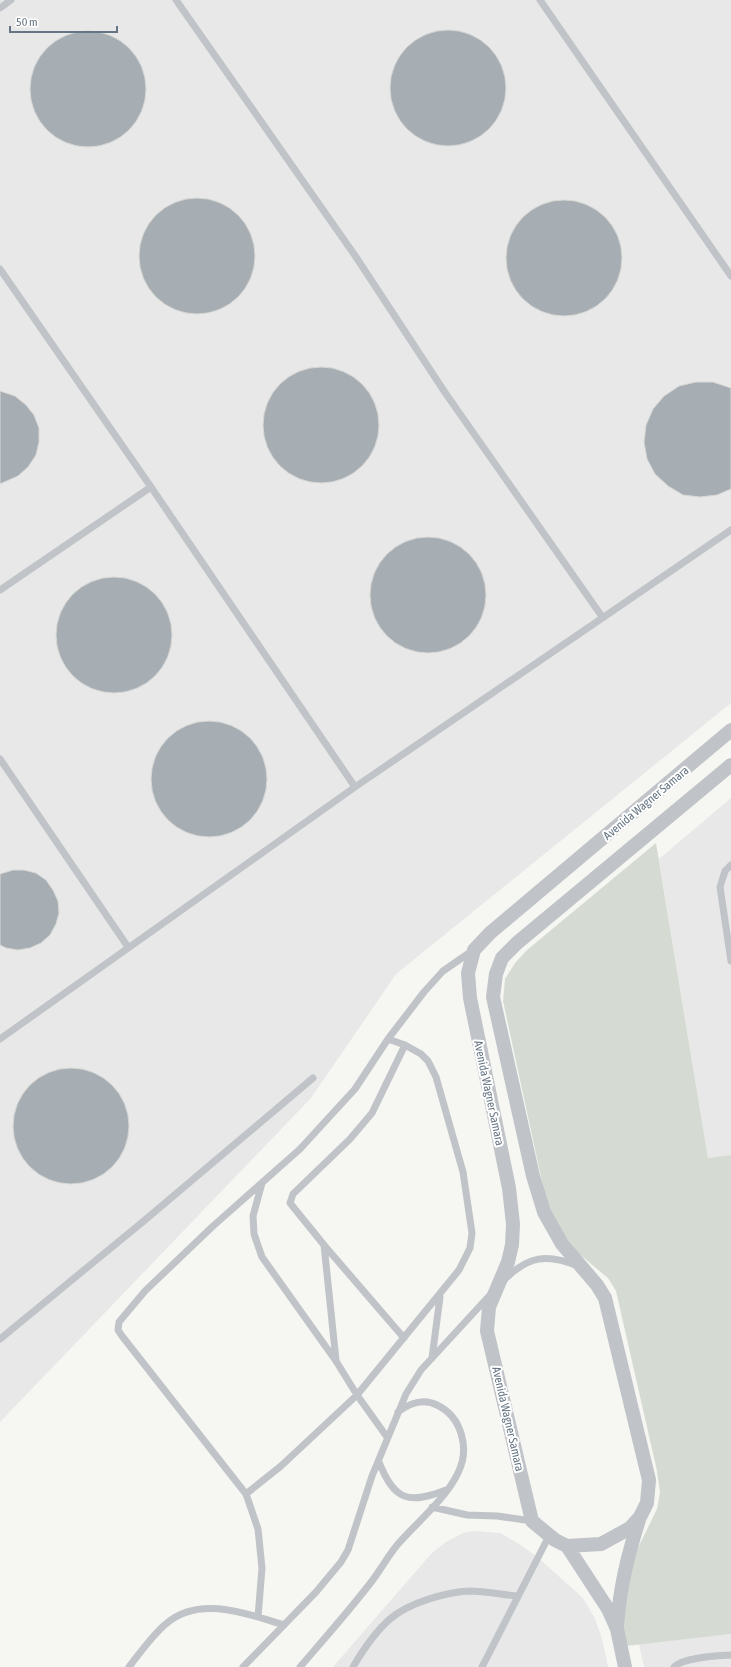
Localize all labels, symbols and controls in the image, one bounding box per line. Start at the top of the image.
scale bar [10,8,117,34]
text: 50 m [16,15,38,29]
street label: Avenida Wagner Samara [601,763,691,843]
street label: Avenida Wagner Samara [471,1039,507,1147]
street label: Avenida Wagner Samara [489,1365,527,1473]

